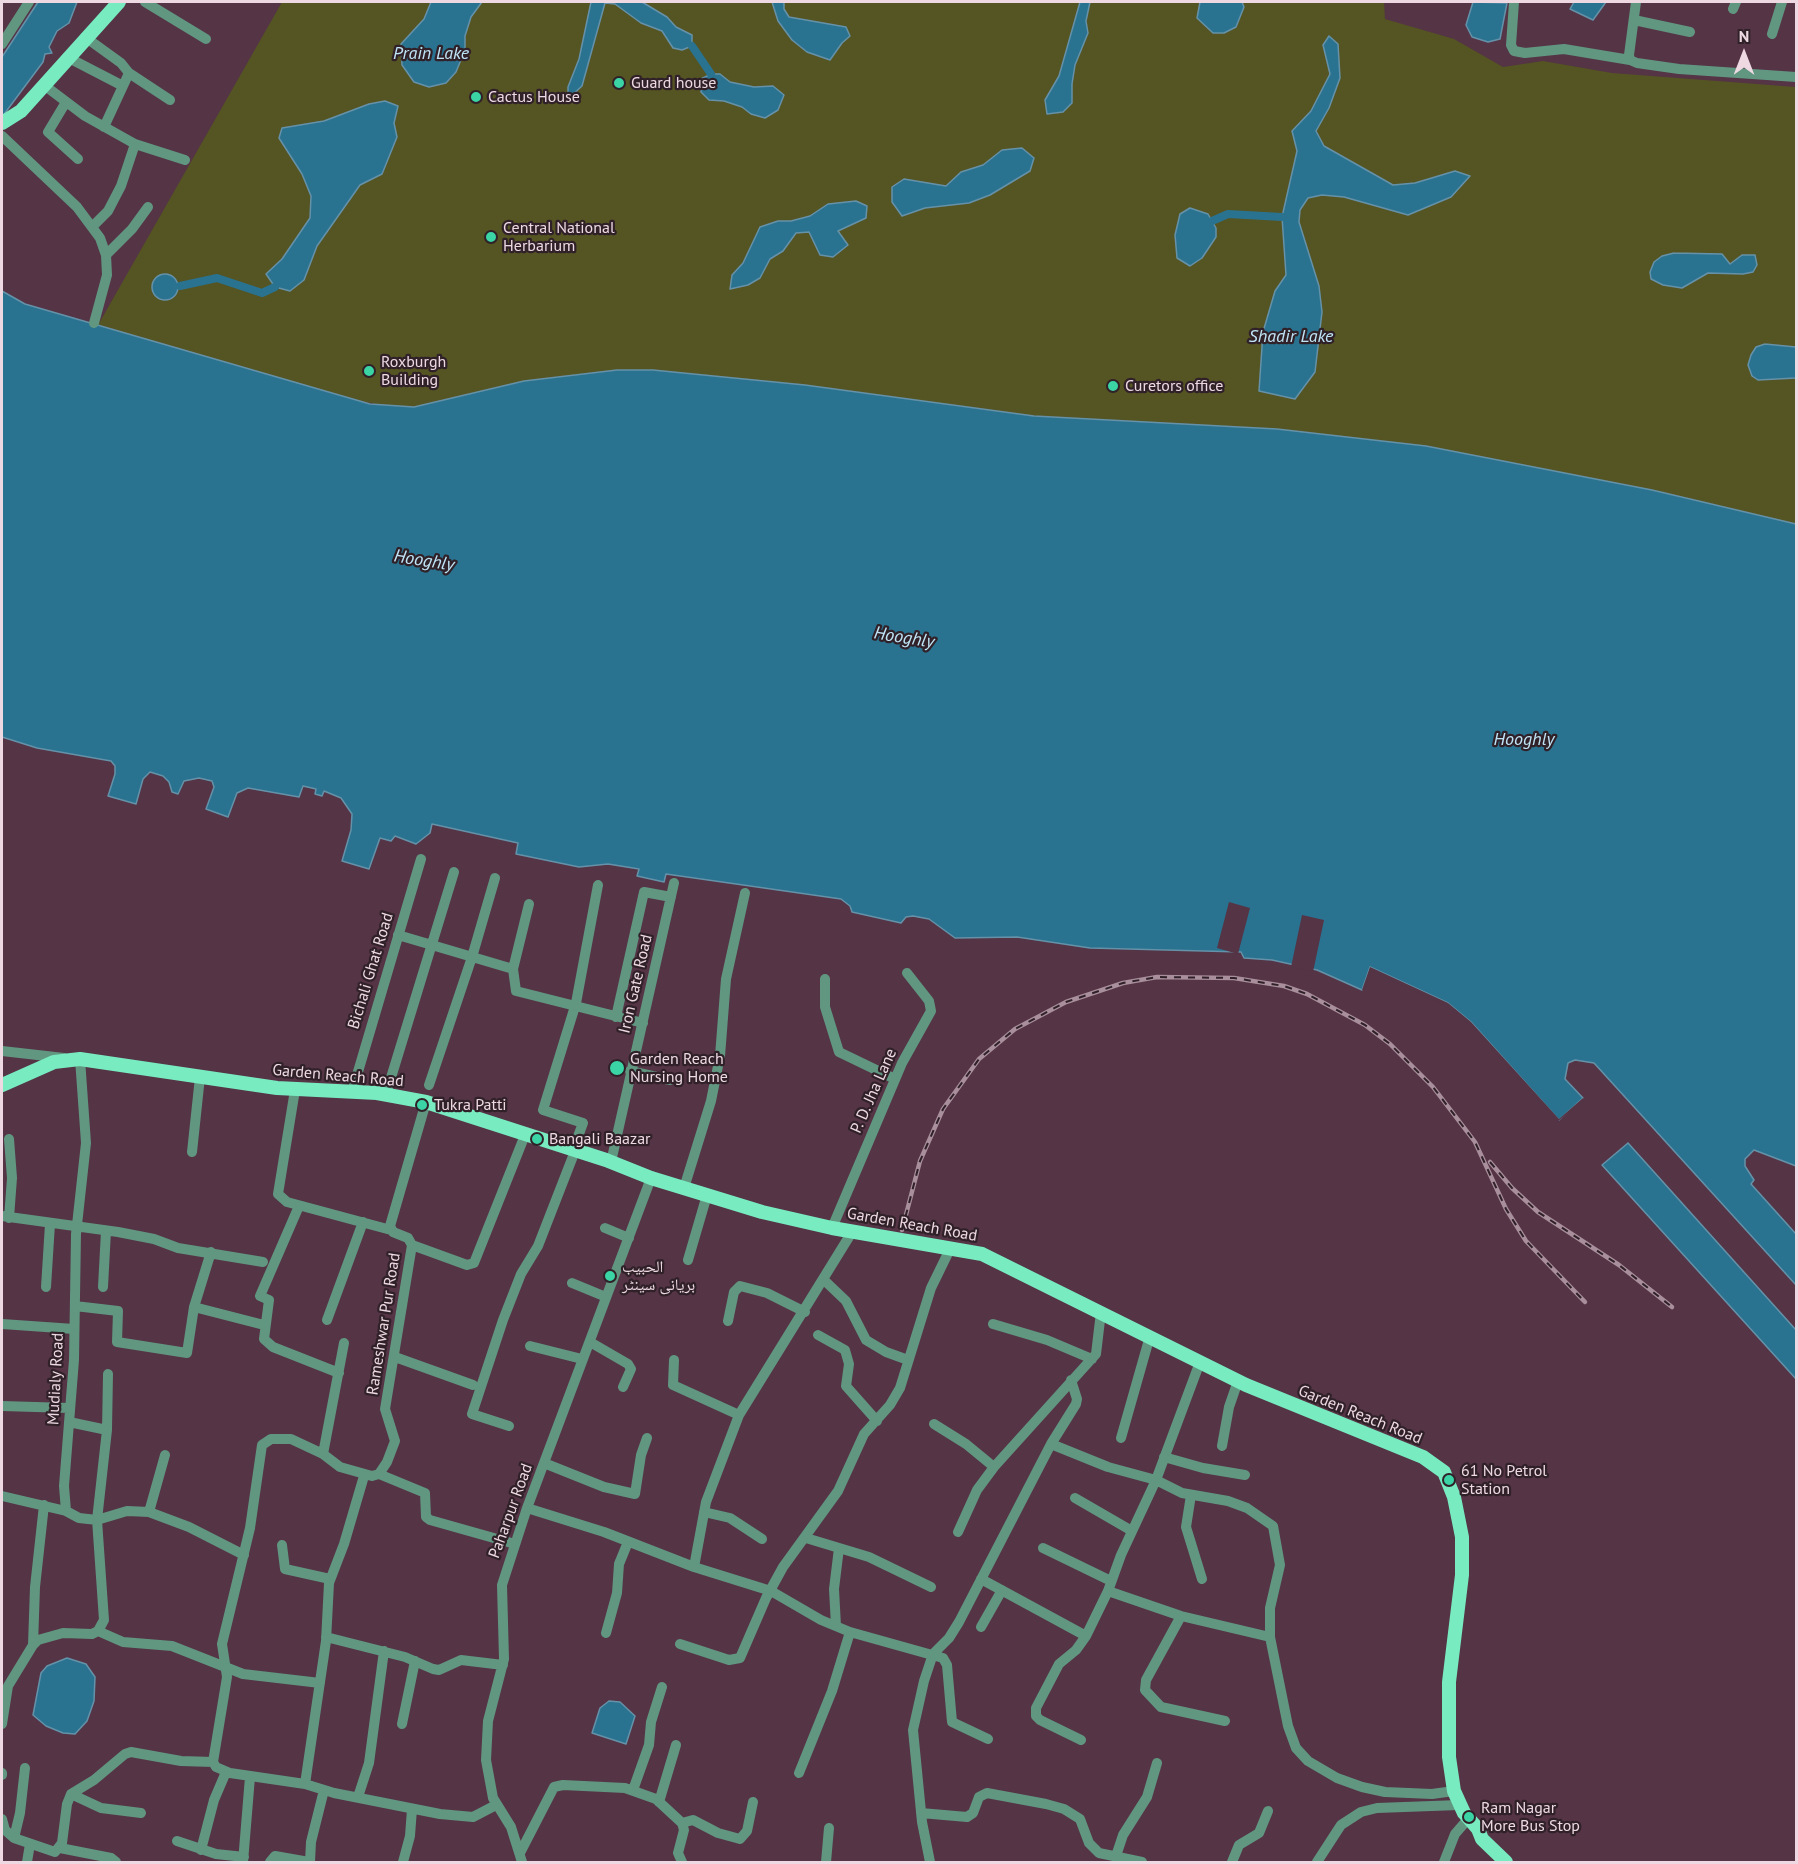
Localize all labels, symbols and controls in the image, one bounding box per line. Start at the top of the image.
north arrow [1714,24,1774,84]
text: N [1739,26,1749,46]
water label: Prain Lake [393,43,469,65]
place label: Guard house [631,73,716,93]
marker: Guard house [612,76,626,90]
place label: Cactus House [488,87,580,107]
marker: Cactus House [469,90,483,104]
place label: Central National Herbarium [503,218,615,256]
marker: Central National Herbarium [484,230,498,244]
water label: Shadir Lake [1249,326,1333,348]
place label: Roxburgh Building [381,352,446,390]
marker: Roxburgh Building [362,364,376,378]
place label: Curetors office [1125,376,1223,396]
marker: Curetors office [1106,379,1120,393]
water label: Hooghly [392,546,456,576]
water label: Hooghly [872,623,936,653]
water label: Hooghly [1494,729,1554,751]
street label: Bichali Ghat Road [344,910,398,1032]
street label: Iron Gate Road [615,933,657,1035]
street label: P. D. Jha Lane [847,1046,901,1136]
place label: Garden Reach Nursing Home [630,1049,728,1087]
marker: Garden Reach Nursing Home [608,1059,626,1077]
street label: Garden Reach Road [271,1061,405,1091]
place label: Tukra Patti [434,1095,507,1115]
marker: Tukra Patti [415,1098,429,1112]
place label: Bangali Baazar [549,1129,651,1149]
marker: Bangali Baazar [530,1132,544,1146]
street label: Garden Reach Road [845,1204,979,1246]
street label: Rameshwar Pur Road [363,1251,405,1397]
place label: الحبیب بریانی سینٹر [622,1257,695,1295]
marker: الحبیب بریانی سینٹر [603,1269,617,1283]
street label: Mudialy Road [44,1332,68,1426]
street label: Garden Reach Road [1295,1381,1425,1449]
street label: Paharpur Road [485,1461,537,1561]
place label: 61 No Petrol Station [1461,1461,1547,1499]
marker: 61 No Petrol Station [1442,1473,1456,1487]
place label: Ram Nagar More Bus Stop [1481,1798,1580,1836]
marker: Ram Nagar More Bus Stop [1462,1810,1476,1824]

